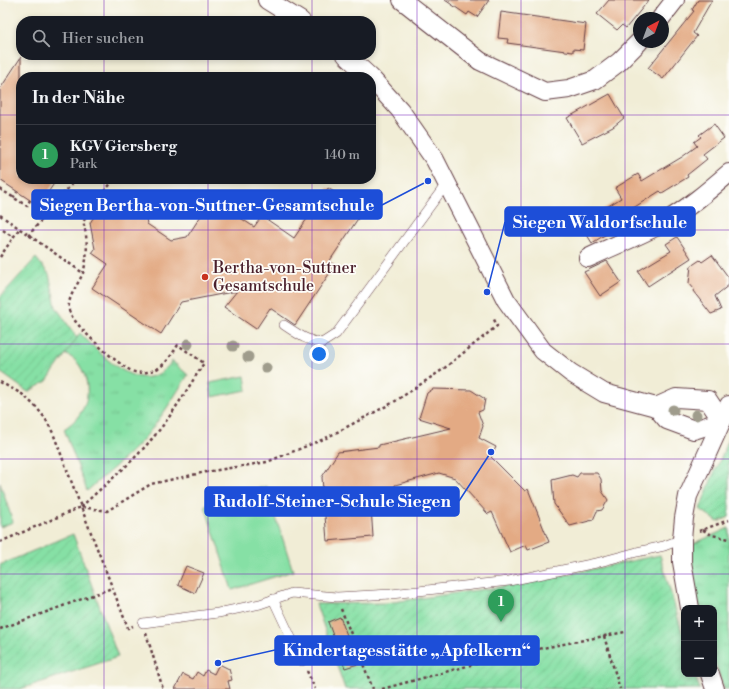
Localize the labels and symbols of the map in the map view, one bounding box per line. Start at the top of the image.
north arrow [633,12,669,48]
callout: Siegen Bertha-von-Suttner-Gesamtschule [32,190,382,219]
text: Siegen Bertha-von-Suttner-Gesamtschule [40,195,374,217]
callout: Siegen Waldorfschule [505,207,695,236]
text: Siegen Waldorfschule [513,212,687,234]
place label: Bertha-von-Suttner Gesamtschule [212,258,357,296]
marker: Bertha-von-Suttner Gesamtschule [200,272,210,282]
your location [309,344,329,364]
callout: Rudolf-Steiner-Schule Siegen [205,487,459,516]
text: Rudolf-Steiner-Schule Siegen [213,491,451,513]
pin: 1 [488,589,514,622]
callout: Kindertagesstätte „Apfelkern“ [275,636,539,665]
text: Kindertagesstätte „Apfelkern“ [283,640,531,662]

